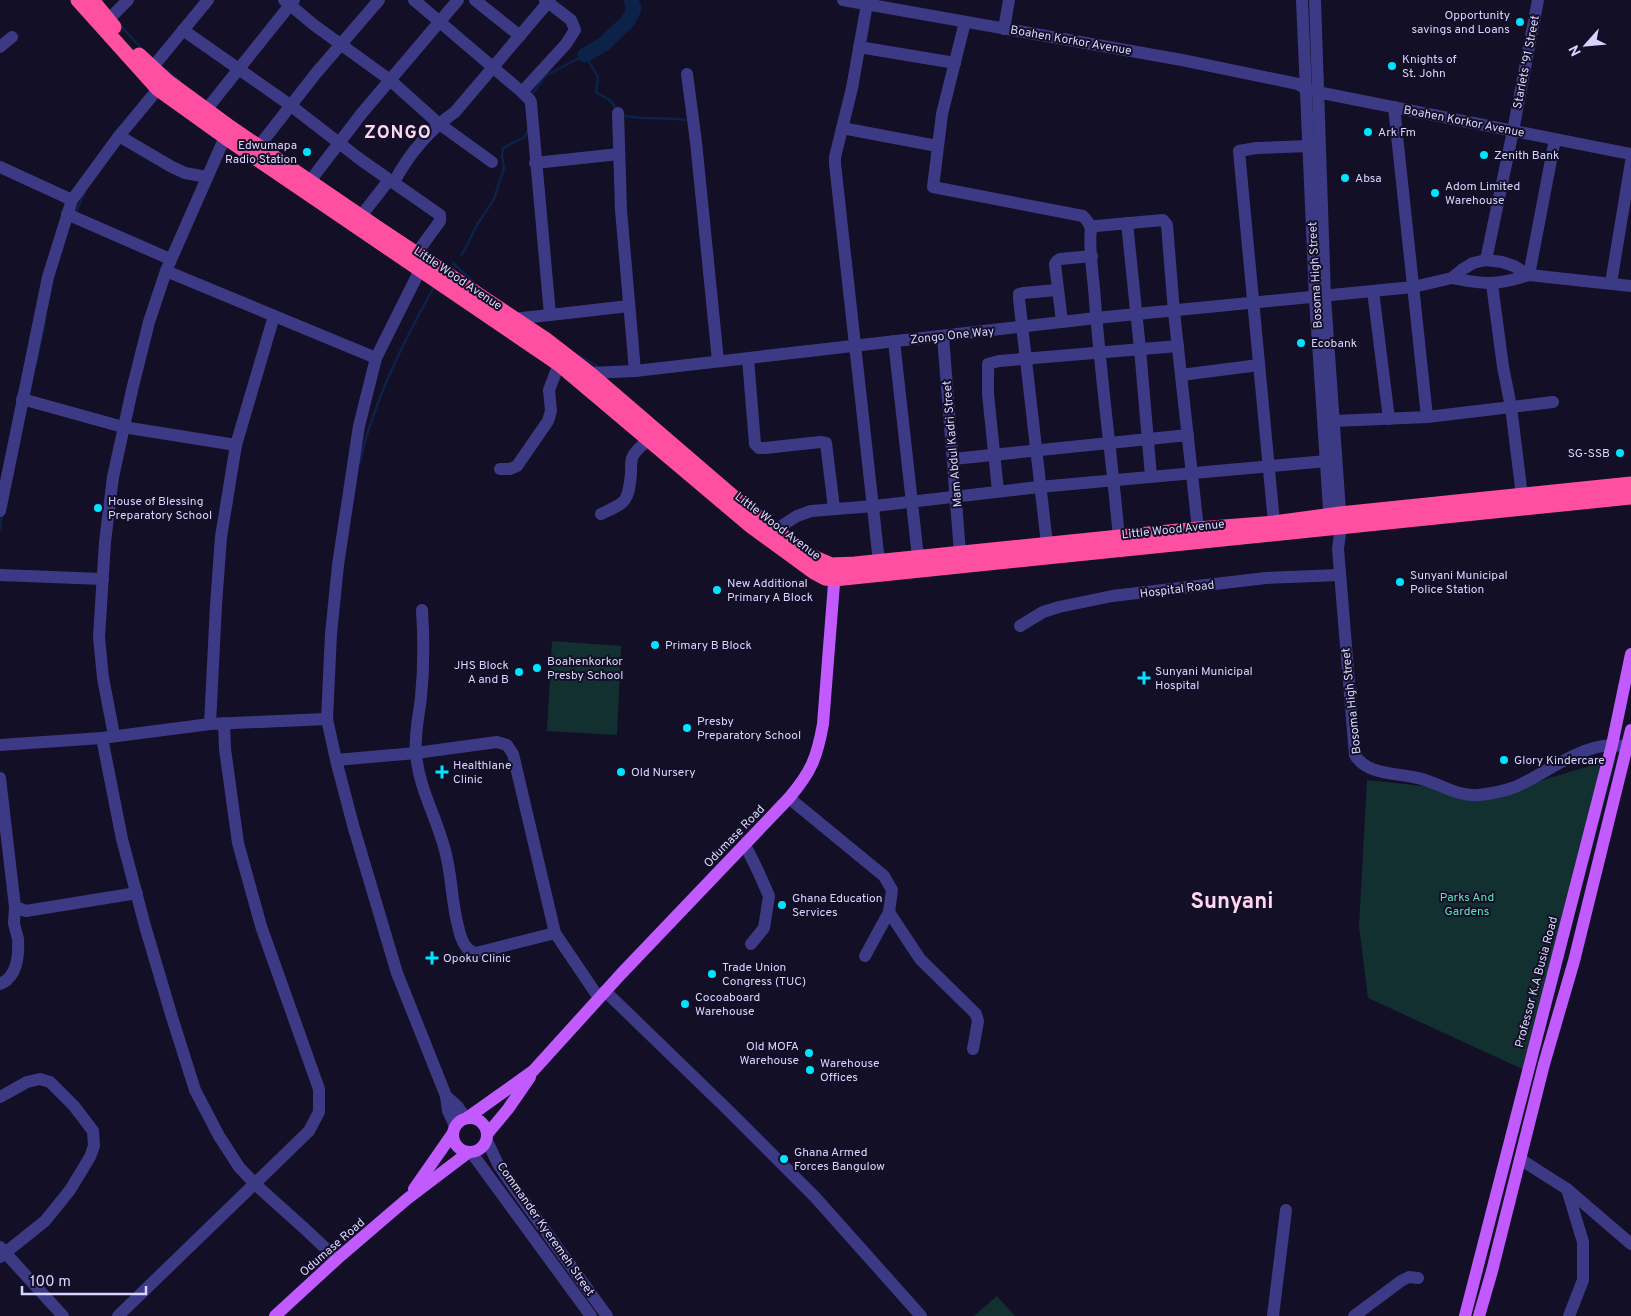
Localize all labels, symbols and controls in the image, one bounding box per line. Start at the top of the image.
place label: Opportunity savings and Loans [1411,8,1510,38]
street label: Starlets '91 Street [1510,14,1544,110]
marker: Opportunity savings and Loans [1514,16,1526,28]
north arrow [1561,20,1611,70]
street label: Boahen Korkor Avenue [1009,22,1133,60]
text: N [1566,42,1586,59]
place label: Knights of St. John [1402,52,1457,82]
marker: Knights of St. John [1386,60,1398,72]
street label: Boahen Korkor Avenue [1402,102,1526,142]
district label: ZONGO [364,122,432,145]
place label: Ark Fm [1378,125,1416,141]
marker: Ark Fm [1362,126,1374,138]
place label: Edwumapa Radio Station [225,138,297,168]
marker: Edwumapa Radio Station [301,146,313,158]
place label: Zenith Bank [1494,148,1559,164]
marker: Zenith Bank [1478,149,1490,161]
place label: Absa [1355,171,1382,187]
marker: Absa [1339,172,1351,184]
place label: Adom Limited Warehouse [1445,179,1520,209]
marker: Adom Limited Warehouse [1429,187,1441,199]
street label: Bosoma High Street [1305,221,1327,329]
street label: Little Wood Avenue [410,243,505,314]
street label: Zongo One Way [909,324,995,348]
place label: Ecobank [1311,336,1357,352]
marker: Ecobank [1295,337,1307,349]
street label: Mam Abdul Kadri Street [939,380,967,508]
place label: SG-SSB [1568,446,1610,462]
marker: SG-SSB [1614,447,1626,459]
street label: Little Wood Avenue [731,489,824,564]
place label: House of Blessing Preparatory School [108,494,212,524]
marker: House of Blessing Preparatory School [92,502,104,514]
street label: Little Wood Avenue [1121,517,1225,543]
place label: Sunyani Municipal Police Station [1410,568,1508,598]
place label: New Additional Primary A Block [727,576,813,606]
marker: Sunyani Municipal Police Station [1394,576,1406,588]
street label: Hospital Road [1139,577,1215,602]
marker: New Additional Primary A Block [711,584,723,596]
place label: Primary B Block [665,638,752,654]
marker: Primary B Block [649,639,661,651]
street label: Bosoma High Street [1338,647,1366,755]
place label: Boahenkorkor Presby School [547,654,623,684]
place label: JHS Block A and B [454,658,509,688]
marker: Boahenkorkor Presby School [531,662,543,674]
place label: Sunyani Municipal Hospital [1155,664,1253,694]
marker: JHS Block A and B [513,666,525,678]
marker: Sunyani Municipal Hospital [1137,671,1151,685]
place label: Presby Preparatory School [697,714,801,744]
marker: Presby Preparatory School [681,722,693,734]
place label: Glory Kindercare [1514,753,1605,769]
marker: Glory Kindercare [1498,754,1510,766]
place label: Healthlane Clinic [453,758,511,788]
marker: Healthlane Clinic [435,765,449,779]
place label: Old Nursery [631,765,696,781]
marker: Old Nursery [615,766,627,778]
street label: Odumase Road [701,802,769,872]
district label: Sunyani [1190,889,1274,916]
park label: Parks And Gardens [1440,890,1494,920]
place label: Ghana Education Services [792,891,882,921]
marker: Ghana Education Services [776,899,788,911]
street label: Professor K.A Busia Road [1512,915,1562,1050]
marker: Opoku Clinic [425,951,439,965]
place label: Opoku Clinic [443,951,511,967]
place label: Trade Union Congress (TUC) [722,960,806,990]
marker: Trade Union Congress (TUC) [706,968,718,980]
place label: Cocoaboard Warehouse [695,990,760,1020]
marker: Cocoaboard Warehouse [679,998,691,1010]
place label: Old MOFA Warehouse [740,1039,799,1069]
marker: Old MOFA Warehouse [803,1047,815,1059]
place label: Warehouse Offices [820,1056,879,1086]
marker: Warehouse Offices [804,1064,816,1076]
place label: Ghana Armed Forces Bangulow [794,1145,885,1175]
marker: Ghana Armed Forces Bangulow [778,1153,790,1165]
street label: Commander Kyeremeh Street [493,1159,598,1300]
street label: Odumase Road [297,1215,369,1280]
scale bar [22,1264,146,1296]
text: 100 m [30,1273,71,1292]

